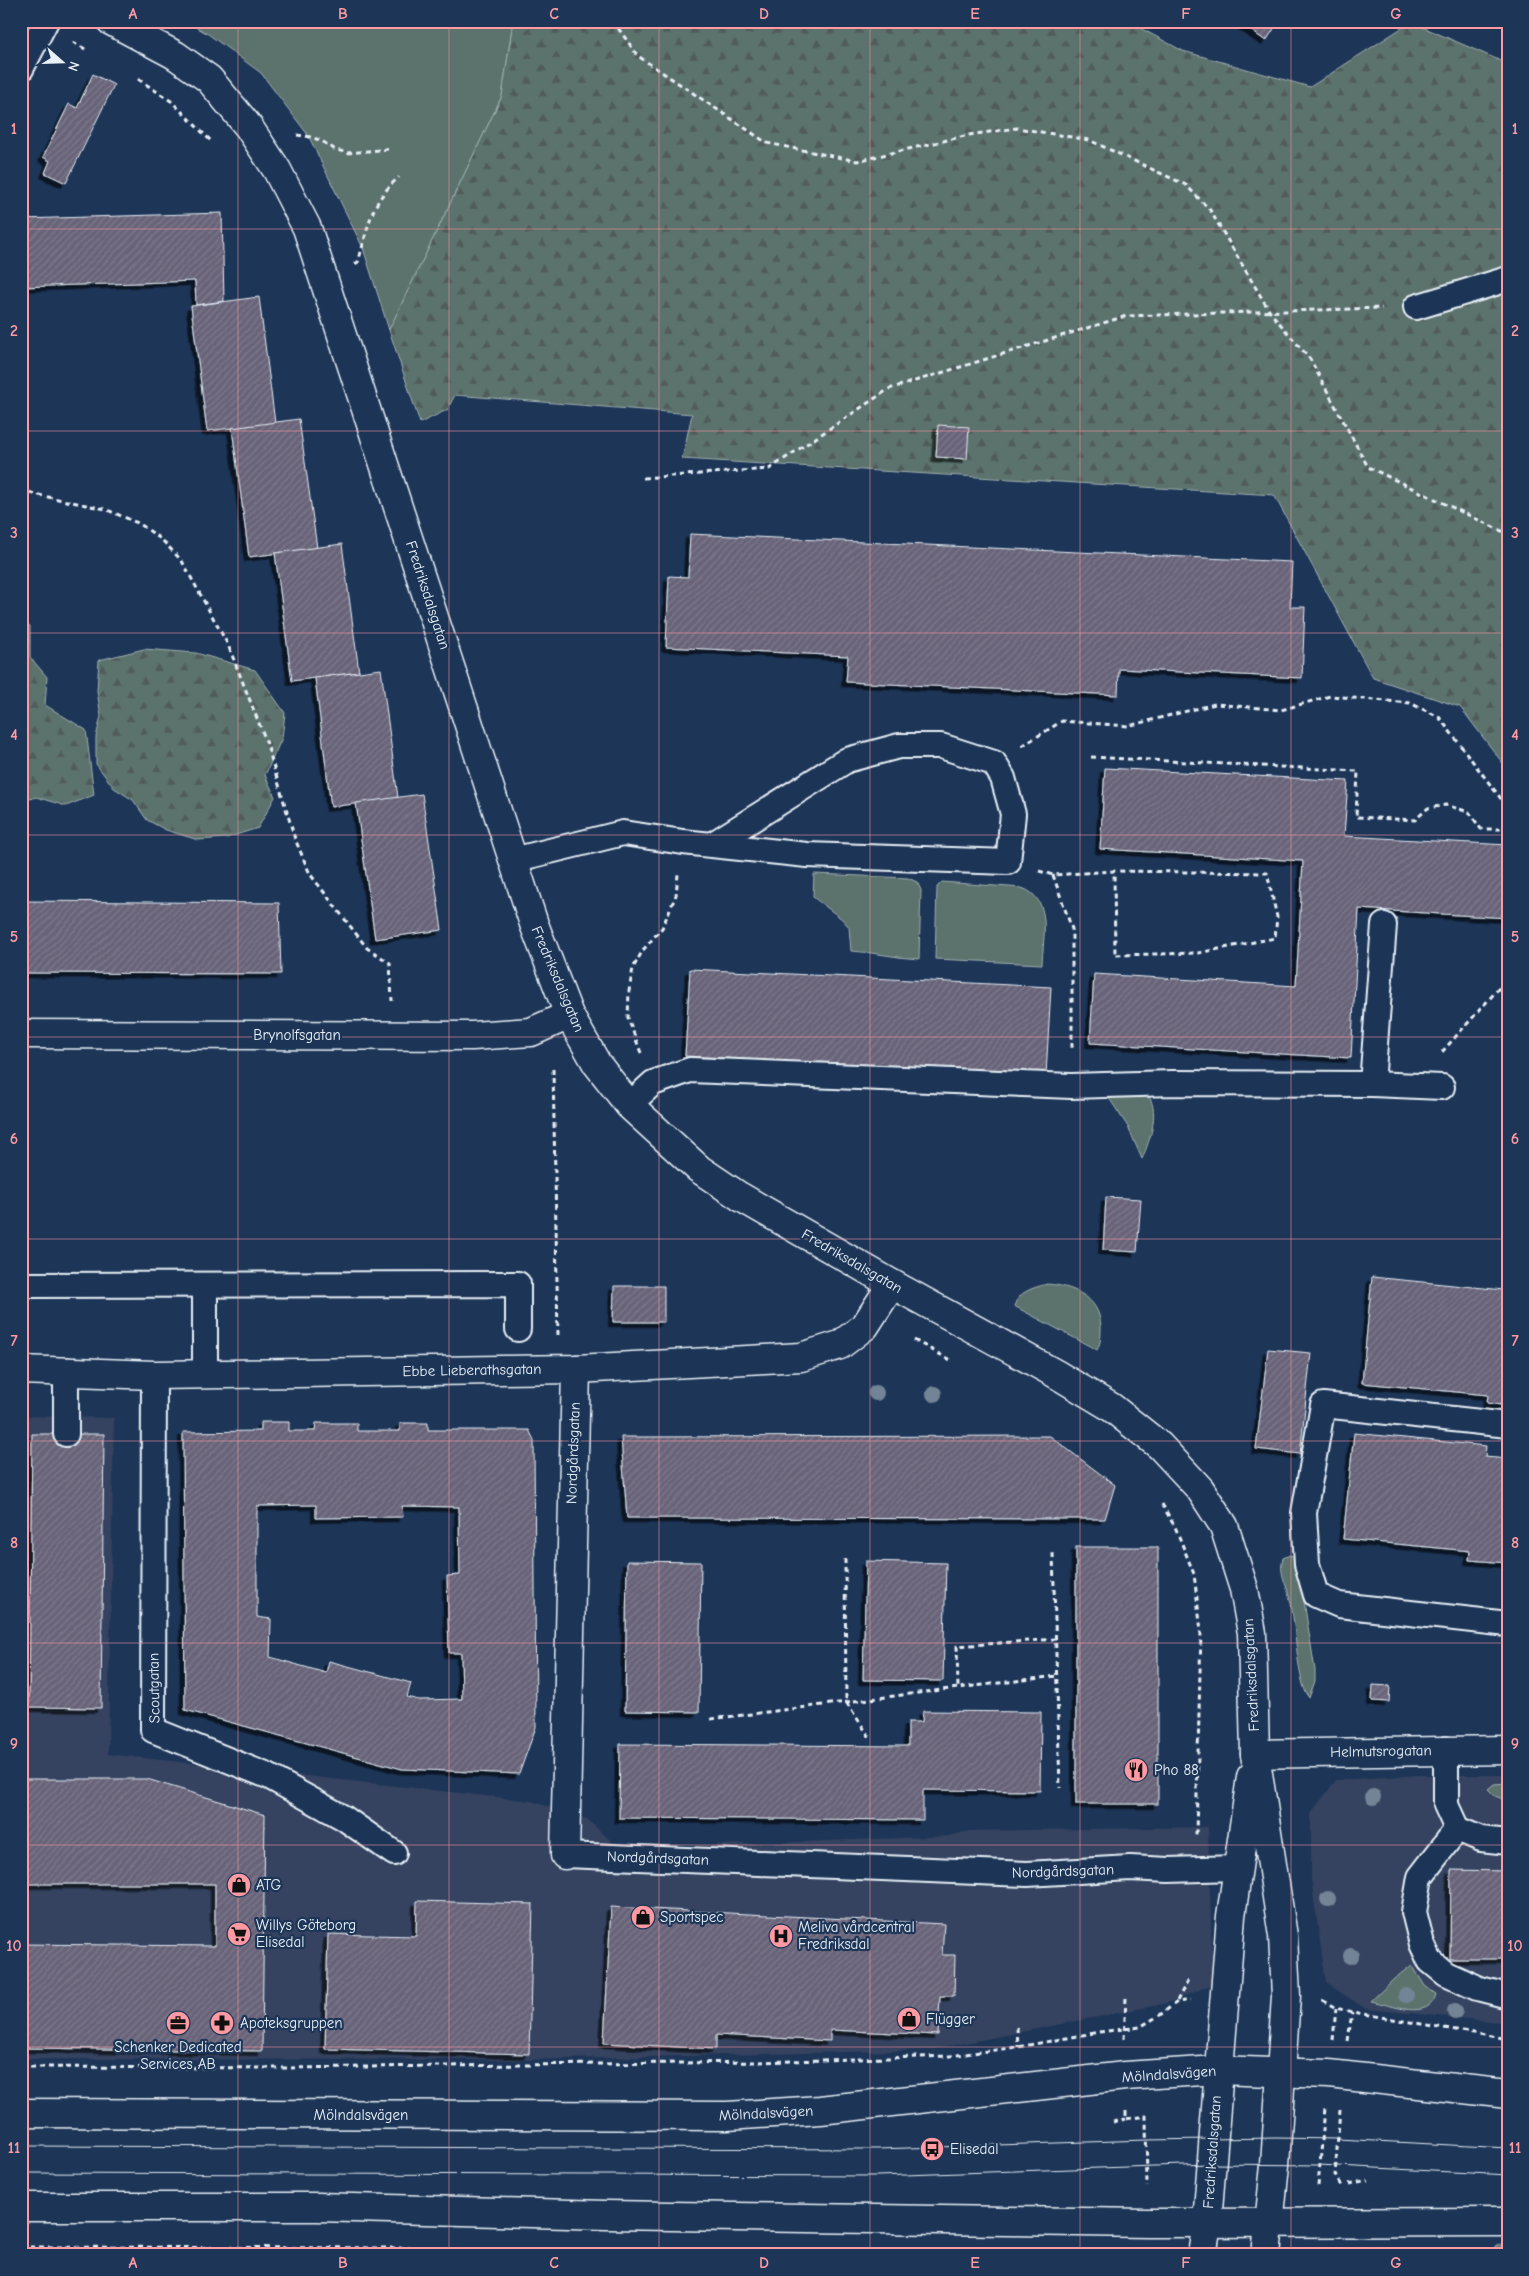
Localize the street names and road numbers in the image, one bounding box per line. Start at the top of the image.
street label: Fredriksdalsgatan [402,538,454,652]
street label: Fredriksdalsgatan [528,923,588,1035]
street label: Brynolfsgatan [253,1026,341,1044]
street label: Fredriksdalsgatan [798,1225,906,1297]
street label: Ebbe Lieberathsgatan [402,1360,542,1380]
street label: Nordgårdsgatan [562,1402,584,1504]
street label: Fredriksdalsgatan [1239,1618,1263,1732]
street label: Scoutgatan [144,1653,164,1723]
street label: Helmutsrogatan [1330,1741,1432,1761]
street label: Nordgårdsgatan [607,1847,709,1869]
street label: Nordgårdsgatan [1012,1860,1114,1882]
street label: Mölndalsvägen [1121,2062,1217,2086]
street label: Fredriksdalsgatan [1199,2095,1225,2209]
street label: Mölndalsvägen [718,2102,814,2124]
street label: Mölndalsvägen [314,2106,408,2124]

